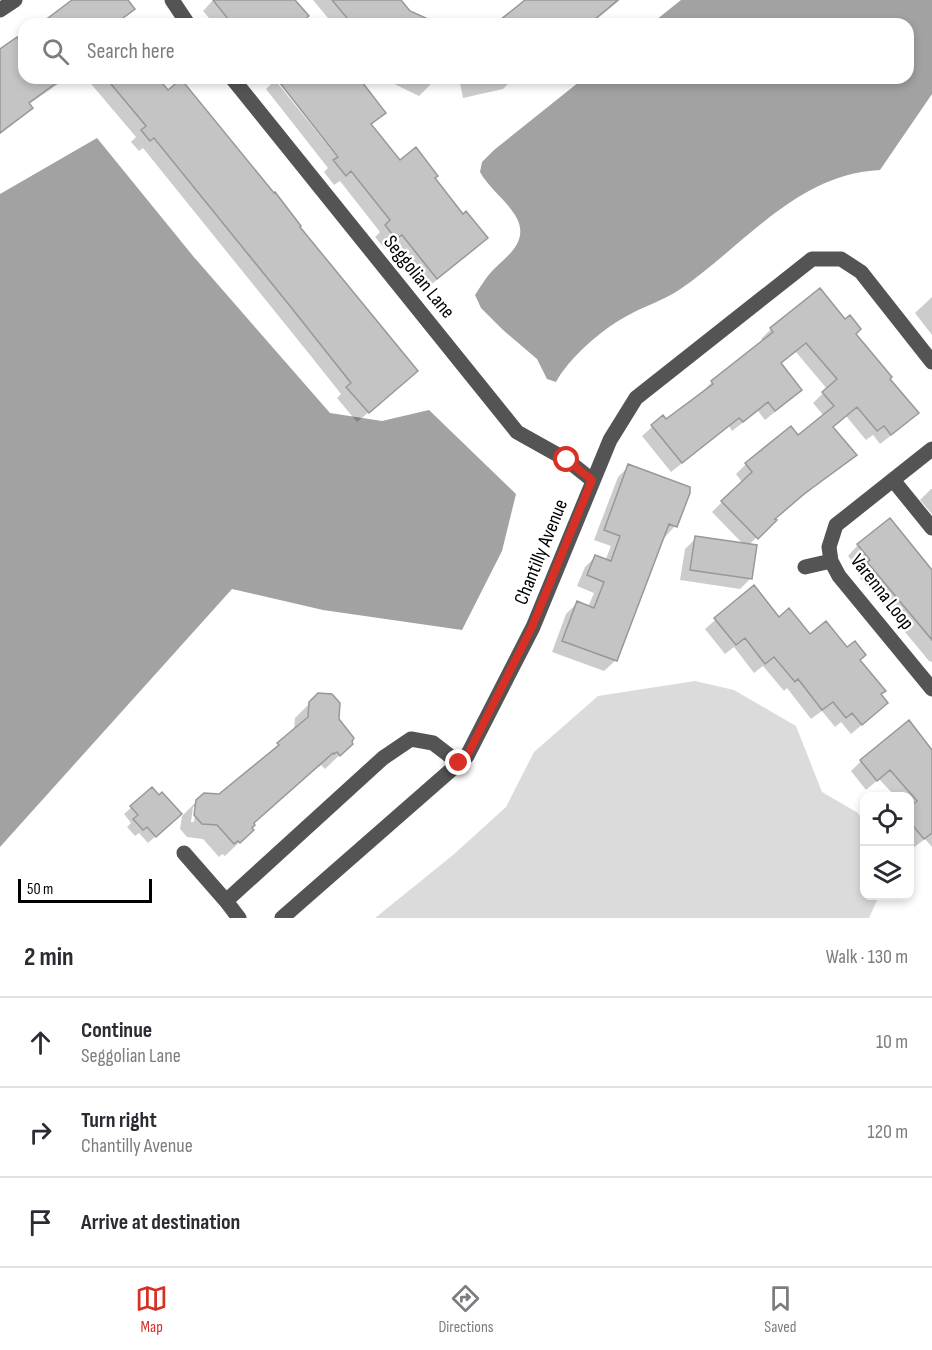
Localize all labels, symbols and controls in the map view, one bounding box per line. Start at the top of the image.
search box [18,18,914,84]
icon: search [39,35,72,68]
text: Search here [87,38,174,65]
street label: Seggolian Lane [378,231,460,323]
route start [553,446,579,472]
street label: Chantilly Avenue [509,496,573,608]
street label: Varenna Loop [845,549,919,635]
route end [445,749,471,775]
map controls [860,792,914,900]
button: locate [860,792,914,846]
button: layers [860,846,914,900]
scale bar [18,876,152,904]
text: 50 m [27,880,53,899]
text: 2 min [24,942,74,973]
text: Walk · 130 m [826,945,908,969]
text: Continue [81,1017,152,1044]
icon: ahead [24,1026,57,1059]
text: 10 m [876,1030,908,1054]
text: Seggolian Lane [81,1044,181,1068]
text: Turn right [81,1107,157,1134]
icon: right [24,1116,57,1149]
text: 120 m [868,1120,908,1144]
text: Chantilly Avenue [81,1134,193,1158]
icon: arrive [24,1206,57,1239]
text: Arrive at destination [81,1209,240,1236]
tab: Map [135,1282,168,1337]
tab: Directions [438,1282,494,1337]
tab: Saved [764,1282,797,1337]

